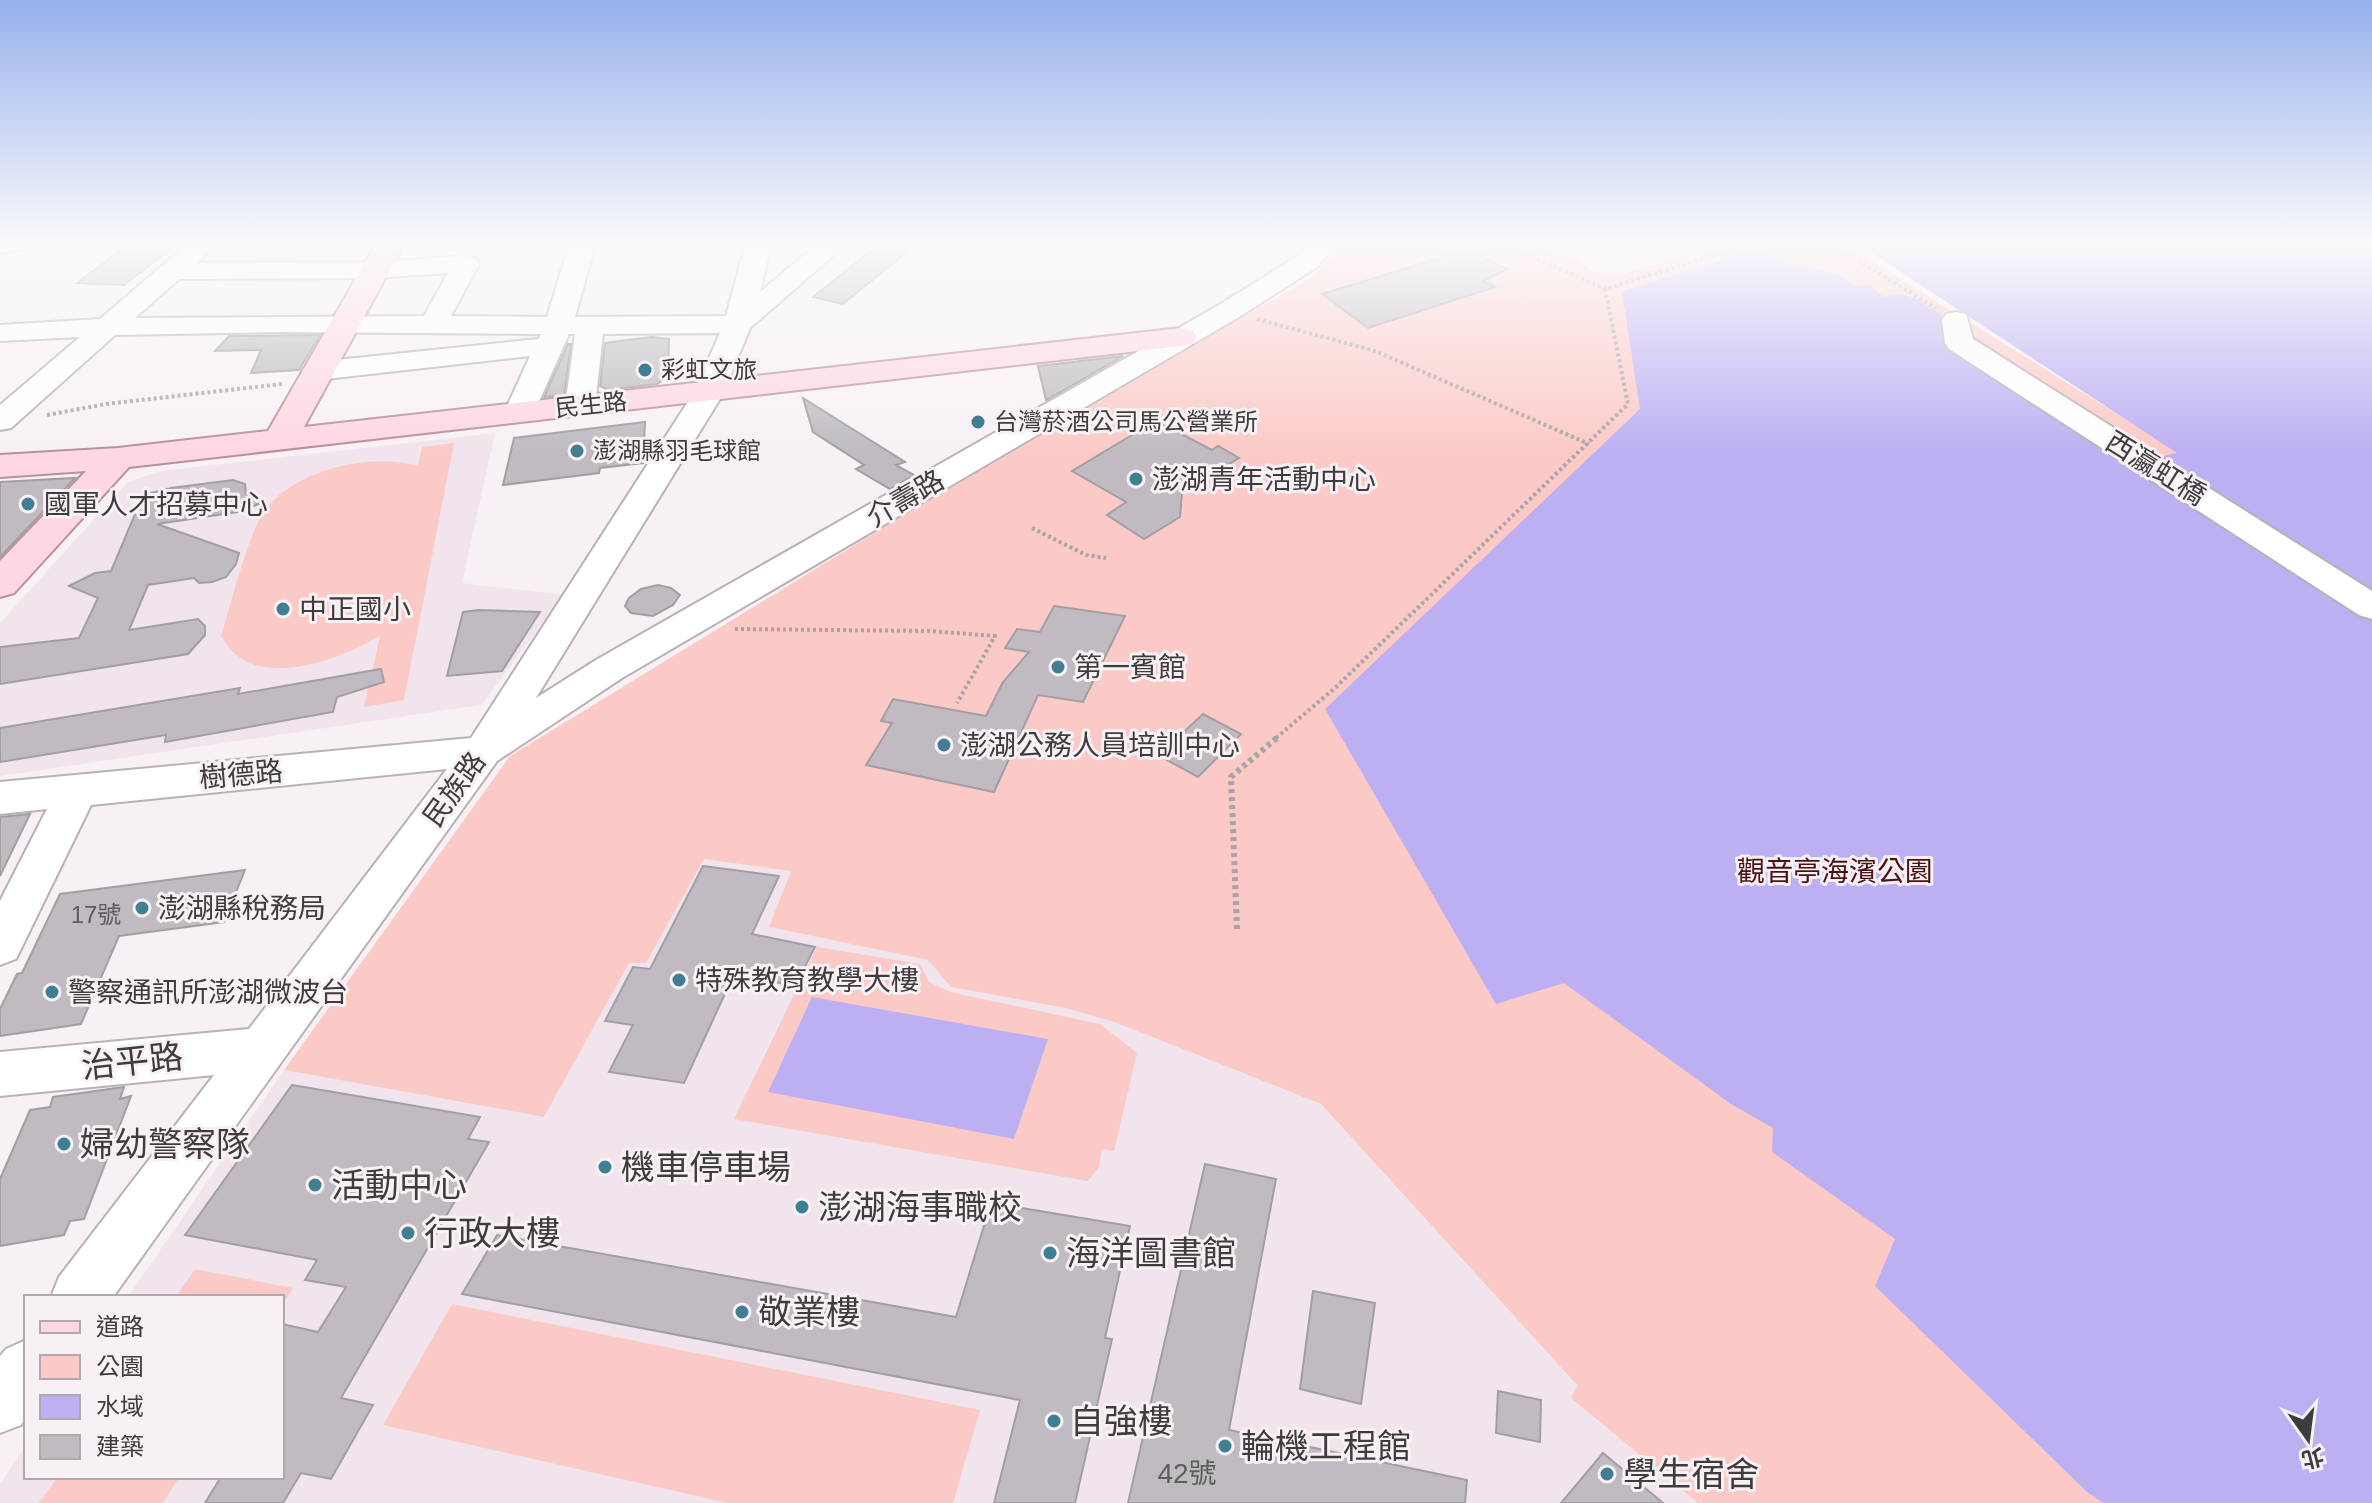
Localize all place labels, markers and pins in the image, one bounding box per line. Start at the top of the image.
place label: 彩虹文旅 [661,356,757,383]
marker: 彩虹文旅 [636,361,654,379]
place label: 台灣菸酒公司馬公營業所 [994,408,1258,435]
marker: 台灣菸酒公司馬公營業所 [969,413,987,431]
place label: 澎湖縣羽毛球館 [593,437,761,464]
marker: 澎湖縣羽毛球館 [568,442,586,460]
place label: 澎湖青年活動中心 [1152,464,1376,495]
marker: 澎湖青年活動中心 [1127,470,1145,488]
place label: 國軍人才招募中心 [44,489,268,520]
marker: 國軍人才招募中心 [19,495,37,513]
place label: 中正國小 [299,594,411,625]
marker: 中正國小 [274,600,292,618]
place label: 第一賓館 [1074,652,1186,683]
marker: 第一賓館 [1049,658,1067,676]
place label: 澎湖公務人員培訓中心 [960,730,1240,761]
marker: 澎湖公務人員培訓中心 [935,736,953,754]
place label: 澎湖縣稅務局 [158,893,326,924]
marker: 澎湖縣稅務局 [133,899,151,917]
place label: 特殊教育教學大樓 [695,965,919,996]
marker: 特殊教育教學大樓 [670,971,688,989]
place label: 警察通訊所澎湖微波台 [68,977,348,1008]
marker: 警察通訊所澎湖微波台 [43,983,61,1001]
place label: 婦幼警察隊 [80,1125,250,1163]
marker: 婦幼警察隊 [55,1135,73,1153]
place label: 機車停車場 [621,1148,791,1186]
marker: 機車停車場 [596,1158,614,1176]
place label: 活動中心 [331,1166,467,1204]
marker: 活動中心 [306,1176,324,1194]
place label: 澎湖海事職校 [818,1188,1022,1226]
marker: 澎湖海事職校 [793,1198,811,1216]
place label: 行政大樓 [424,1214,560,1252]
marker: 行政大樓 [399,1224,417,1242]
place label: 海洋圖書館 [1066,1234,1236,1272]
marker: 海洋圖書館 [1041,1244,1059,1262]
place label: 敬業樓 [758,1293,860,1331]
marker: 敬業樓 [733,1303,751,1321]
place label: 自強樓 [1070,1402,1172,1440]
marker: 自強樓 [1045,1412,1063,1430]
place label: 輪機工程館 [1241,1427,1411,1465]
marker: 輪機工程館 [1216,1437,1234,1455]
place label: 學生宿舍 [1623,1455,1759,1493]
marker: 學生宿舍 [1598,1465,1616,1483]

